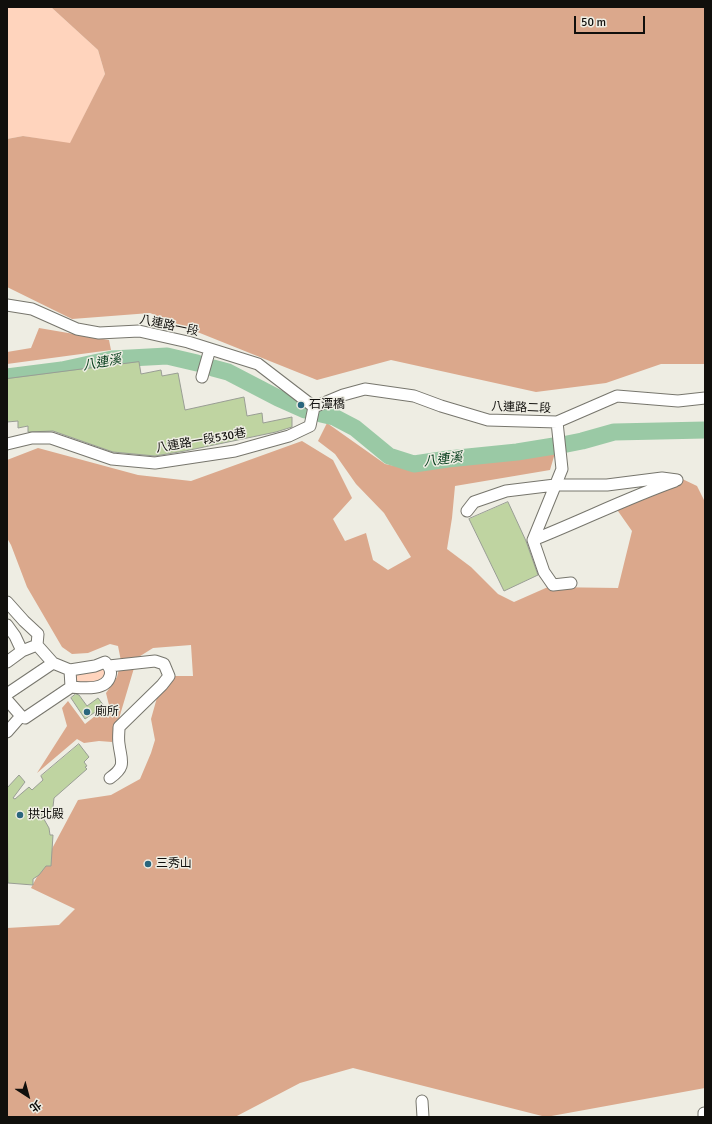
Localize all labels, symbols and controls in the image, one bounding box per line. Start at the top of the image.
scale bar [576,8,647,34]
text: 50 m [581,15,606,30]
street label: 八連路一段 [138,313,200,339]
water label: 八連溪 [81,352,123,374]
place label: 石潭橋 [309,398,345,412]
marker: 石潭橋 [296,400,306,410]
street label: 八連路二段 [491,400,551,416]
street label: 八連路一段530巷 [155,426,247,456]
water label: 八連溪 [423,450,463,470]
place label: 廁所 [95,705,119,719]
marker: 廁所 [82,707,92,717]
place label: 拱北殿 [28,808,64,822]
marker: 拱北殿 [15,810,25,820]
place label: 三秀山 [156,857,192,871]
marker: 三秀山 [143,859,153,869]
north arrow [8,1076,48,1116]
text: 北 [27,1098,44,1115]

